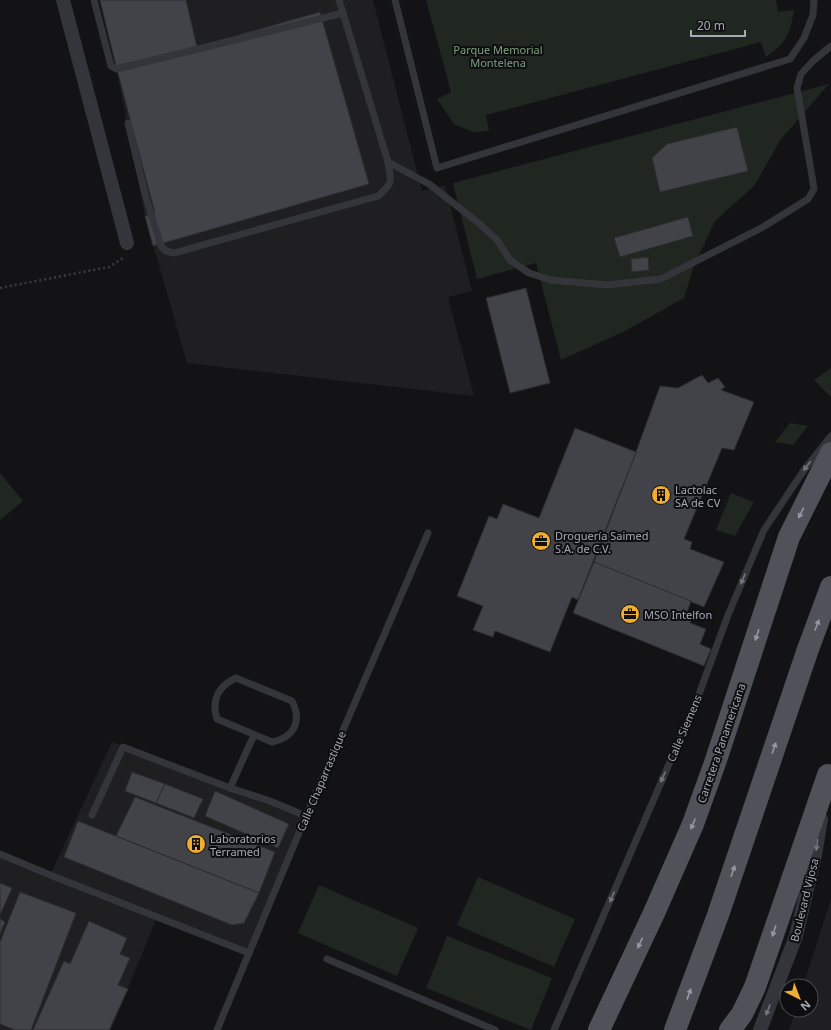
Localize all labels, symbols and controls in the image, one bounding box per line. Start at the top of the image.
scale bar [691,12,745,38]
text: 20 m [697,17,725,34]
park label: Parque Memorial Montelena [453,42,543,70]
one-way arrow [803,461,811,471]
place label: Lactolac SA de CV [675,482,721,510]
building icon: Lactolac SA de CV [650,484,672,506]
one-way arrow [798,507,804,518]
place label: Droguería Saimed S.A. de C.V. [555,528,649,556]
office icon: Droguería Saimed S.A. de C.V. [530,530,552,552]
one-way arrow [740,573,746,585]
office icon: MSO Intelfon [619,603,641,625]
place label: MSO Intelfon [644,607,712,622]
one-way arrow [814,619,820,631]
one-way arrow [754,629,760,641]
street label: Carretera Panamericana [693,681,749,805]
street label: Calle Siemens [663,692,705,764]
street label: Calle Chaparrastique [293,729,349,833]
one-way arrow [771,742,777,754]
one-way arrow [660,772,666,783]
one-way arrow [689,818,695,830]
place label: Laboratorios Terramed [210,831,276,859]
building icon: Laboratorios Terramed [185,833,207,855]
one-way arrow [814,839,820,851]
street label: Boulevard Vijosa [786,857,822,943]
one-way arrow [730,865,736,877]
one-way arrow [609,891,615,903]
one-way arrow [770,926,776,938]
one-way arrow [637,937,643,948]
north arrow [779,978,819,1018]
one-way arrow [687,987,693,999]
text: N [798,997,814,1014]
one-way arrow [765,1004,771,1016]

